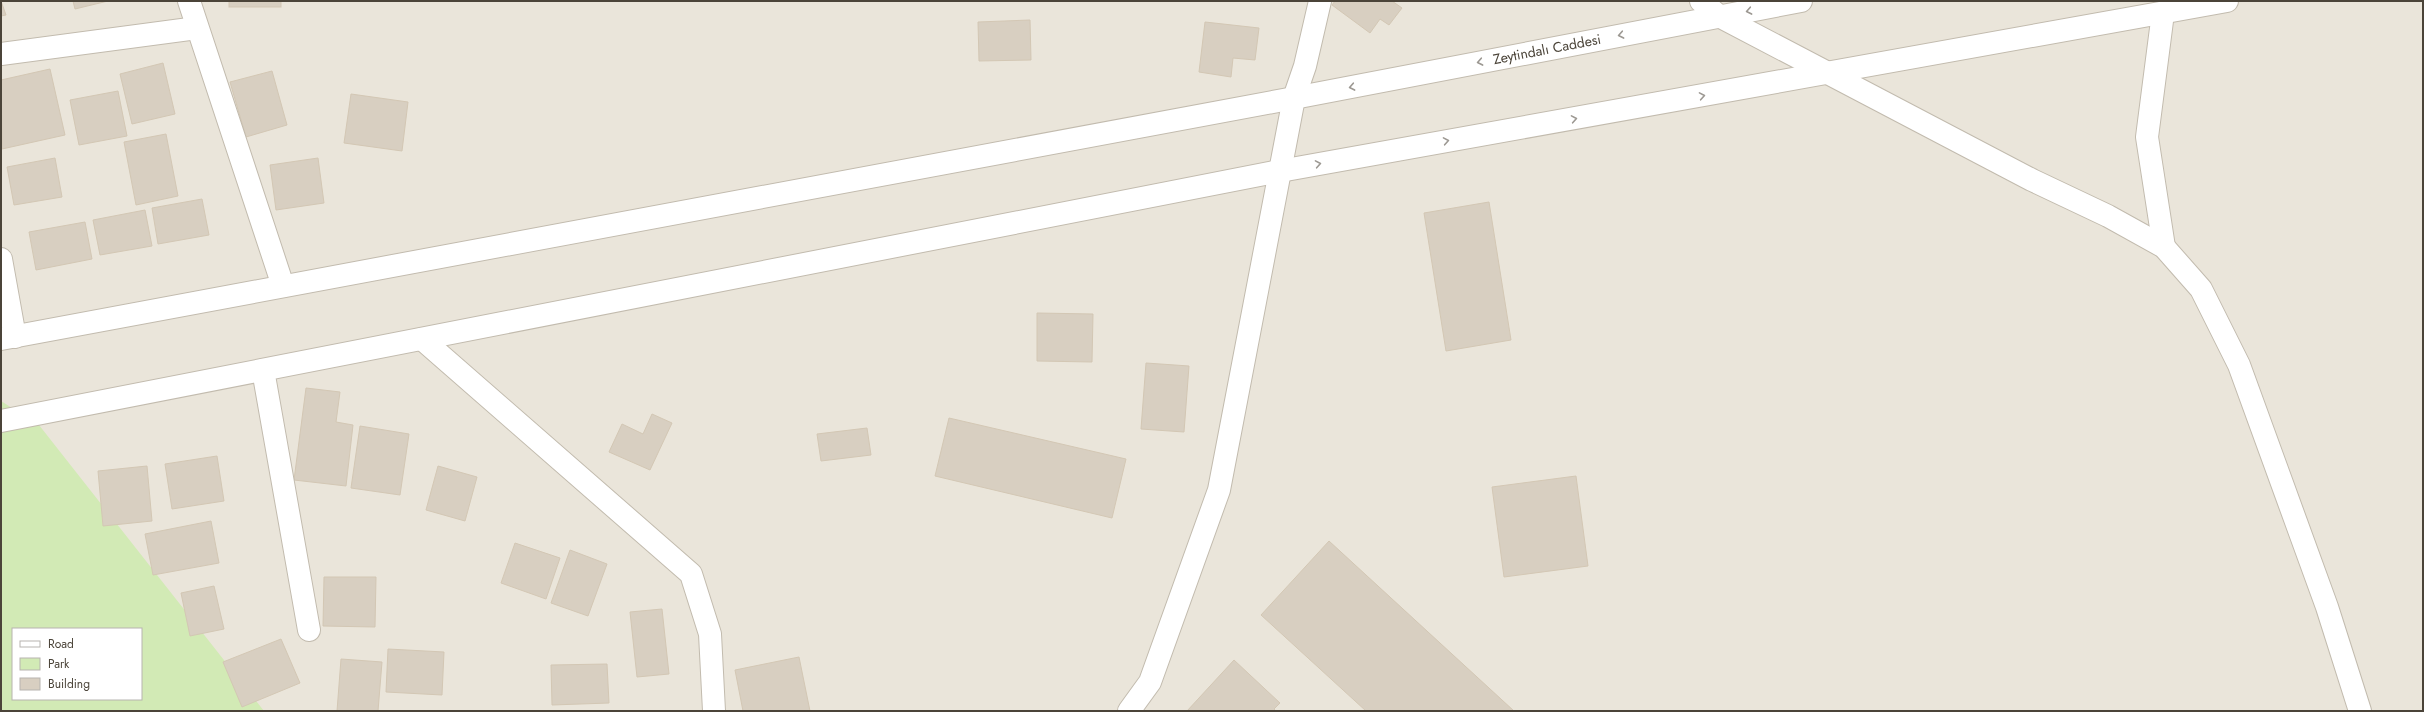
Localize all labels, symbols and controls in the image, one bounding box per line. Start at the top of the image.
one-way arrow [1746,6,1752,14]
street label: Zeytindalı Caddesi [1491,29,1603,69]
one-way arrow [1618,30,1624,39]
one-way arrow [1477,58,1483,66]
one-way arrow [1349,82,1355,91]
one-way arrow [1699,92,1705,100]
one-way arrow [1571,115,1577,123]
one-way arrow [1443,138,1449,146]
one-way arrow [1315,161,1321,169]
legend [12,628,142,700]
text: Road [48,635,74,653]
text: Park [48,655,70,673]
text: Building [48,675,90,693]

